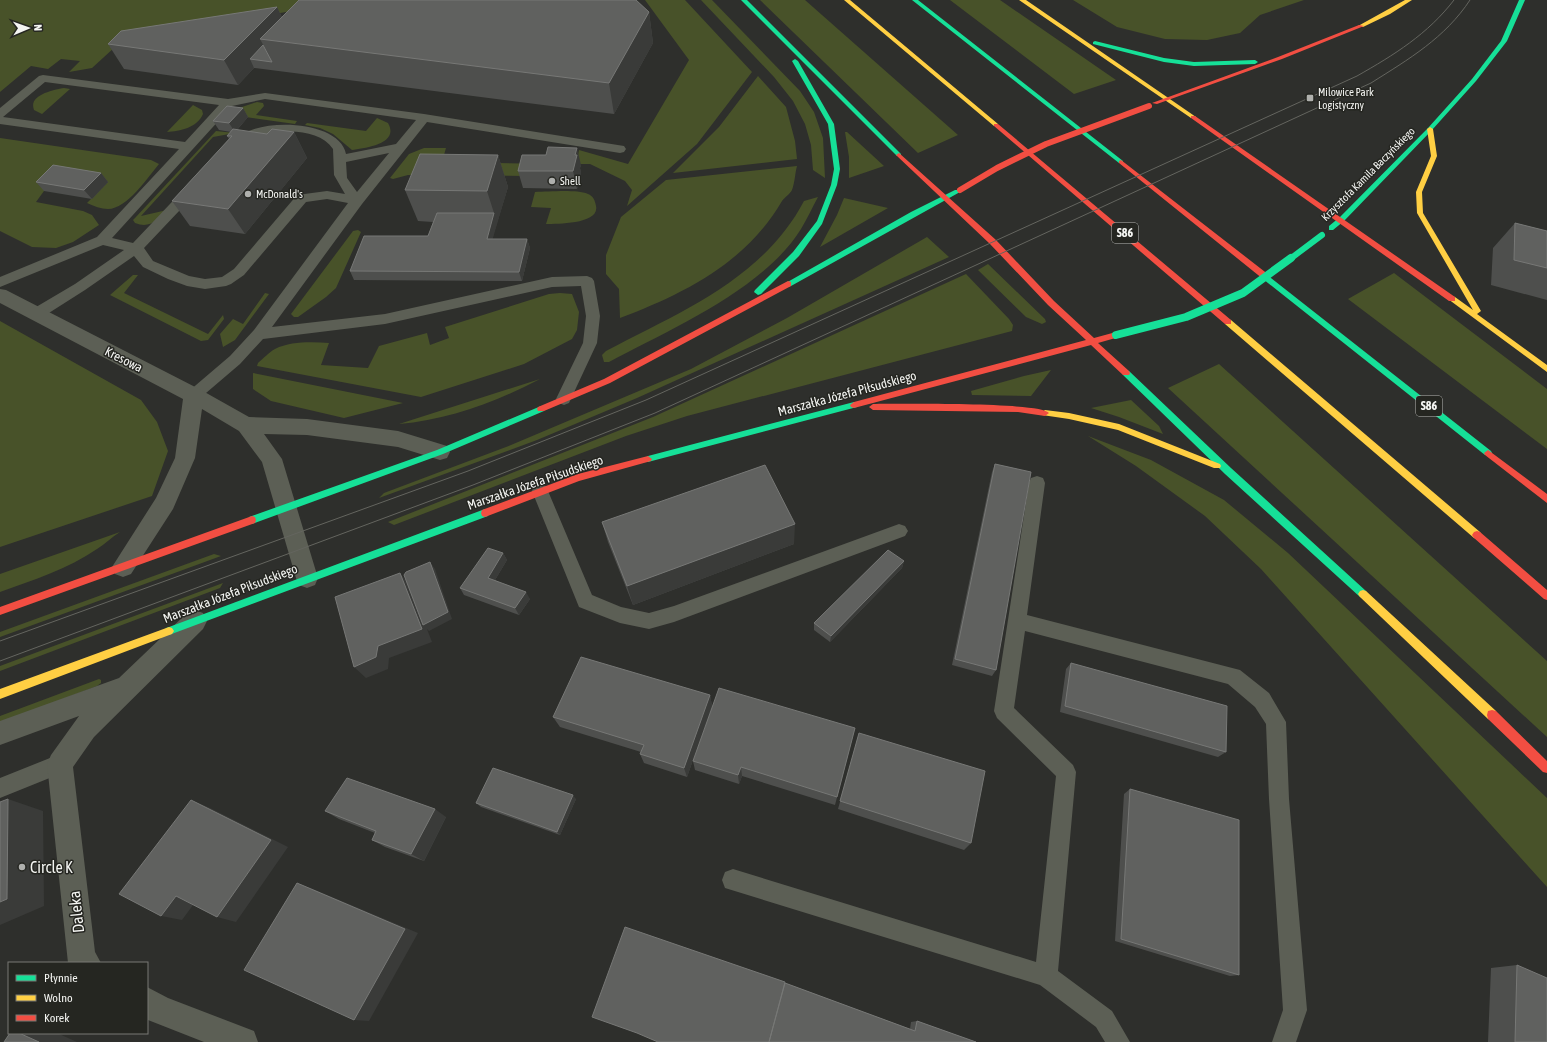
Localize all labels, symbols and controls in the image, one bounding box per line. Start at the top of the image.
north arrow [8,8,48,48]
text: N [32,24,44,31]
place label: Milowice Park Logistyczny [1318,86,1374,111]
marker: Milowice Park Logistyczny [1305,93,1315,103]
street label: Krzysztofa Kamila Baczyńskiego [1319,125,1417,223]
place label: Shell [560,175,581,187]
marker: Shell [547,176,557,186]
place label: McDonald's [256,188,303,200]
marker: McDonald's [243,189,253,199]
road number: S86 [1112,223,1138,243]
street label: Kresowa [102,344,145,375]
street label: Marszałka Józefa Piłsudskiego [776,368,918,419]
road number: S86 [1416,396,1442,416]
street label: Marszałka Józefa Piłsudskiego [465,452,605,513]
street label: Marszałka Józefa Piłsudskiego [161,561,299,626]
place label: Circle K [30,858,73,876]
marker: Circle K [17,862,27,872]
street label: Daleka [65,890,87,934]
legend [8,962,148,1034]
text: Płynnie [44,971,78,985]
text: Wolno [44,991,73,1005]
text: Korek [44,1011,70,1025]

